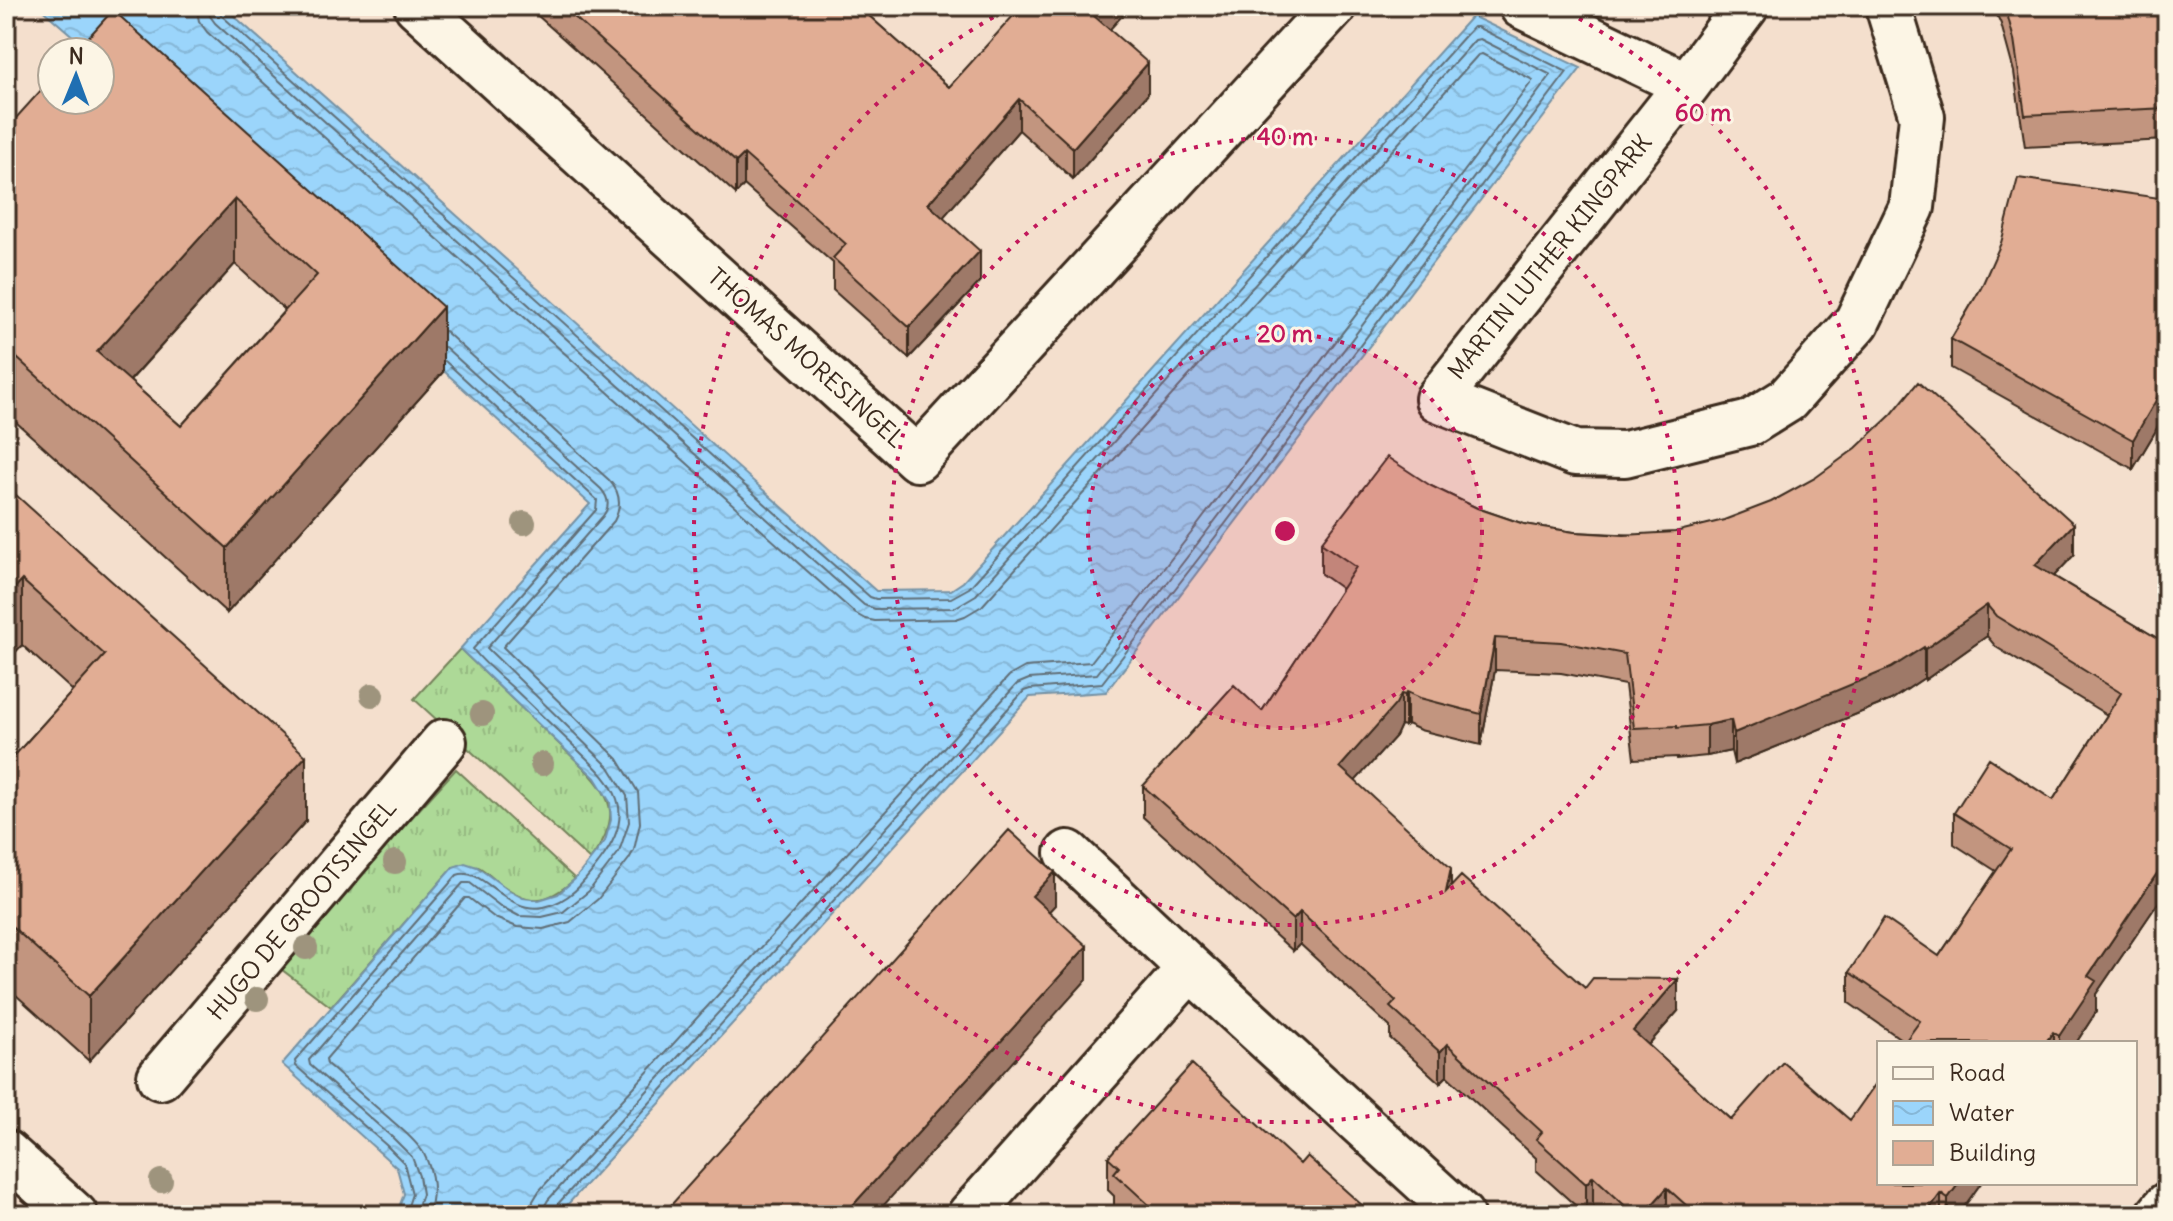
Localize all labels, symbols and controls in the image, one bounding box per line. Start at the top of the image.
north arrow [36,36,116,116]
text: N [69,42,84,70]
text: 60 m [1675,97,1731,127]
text: 40 m [1257,121,1313,151]
street label: MARTIN LUTHER KINGPARK [1441,127,1658,385]
street label: THOMAS MORESINGEL [702,261,911,454]
text: 20 m [1257,318,1313,348]
centre of rings [1271,517,1299,545]
street label: HUGO DE GROOTSINGEL [200,793,402,1026]
legend [1877,1041,2137,1185]
text: Road [1949,1057,2005,1087]
text: Water [1949,1097,2014,1127]
text: Building [1949,1137,2036,1167]

